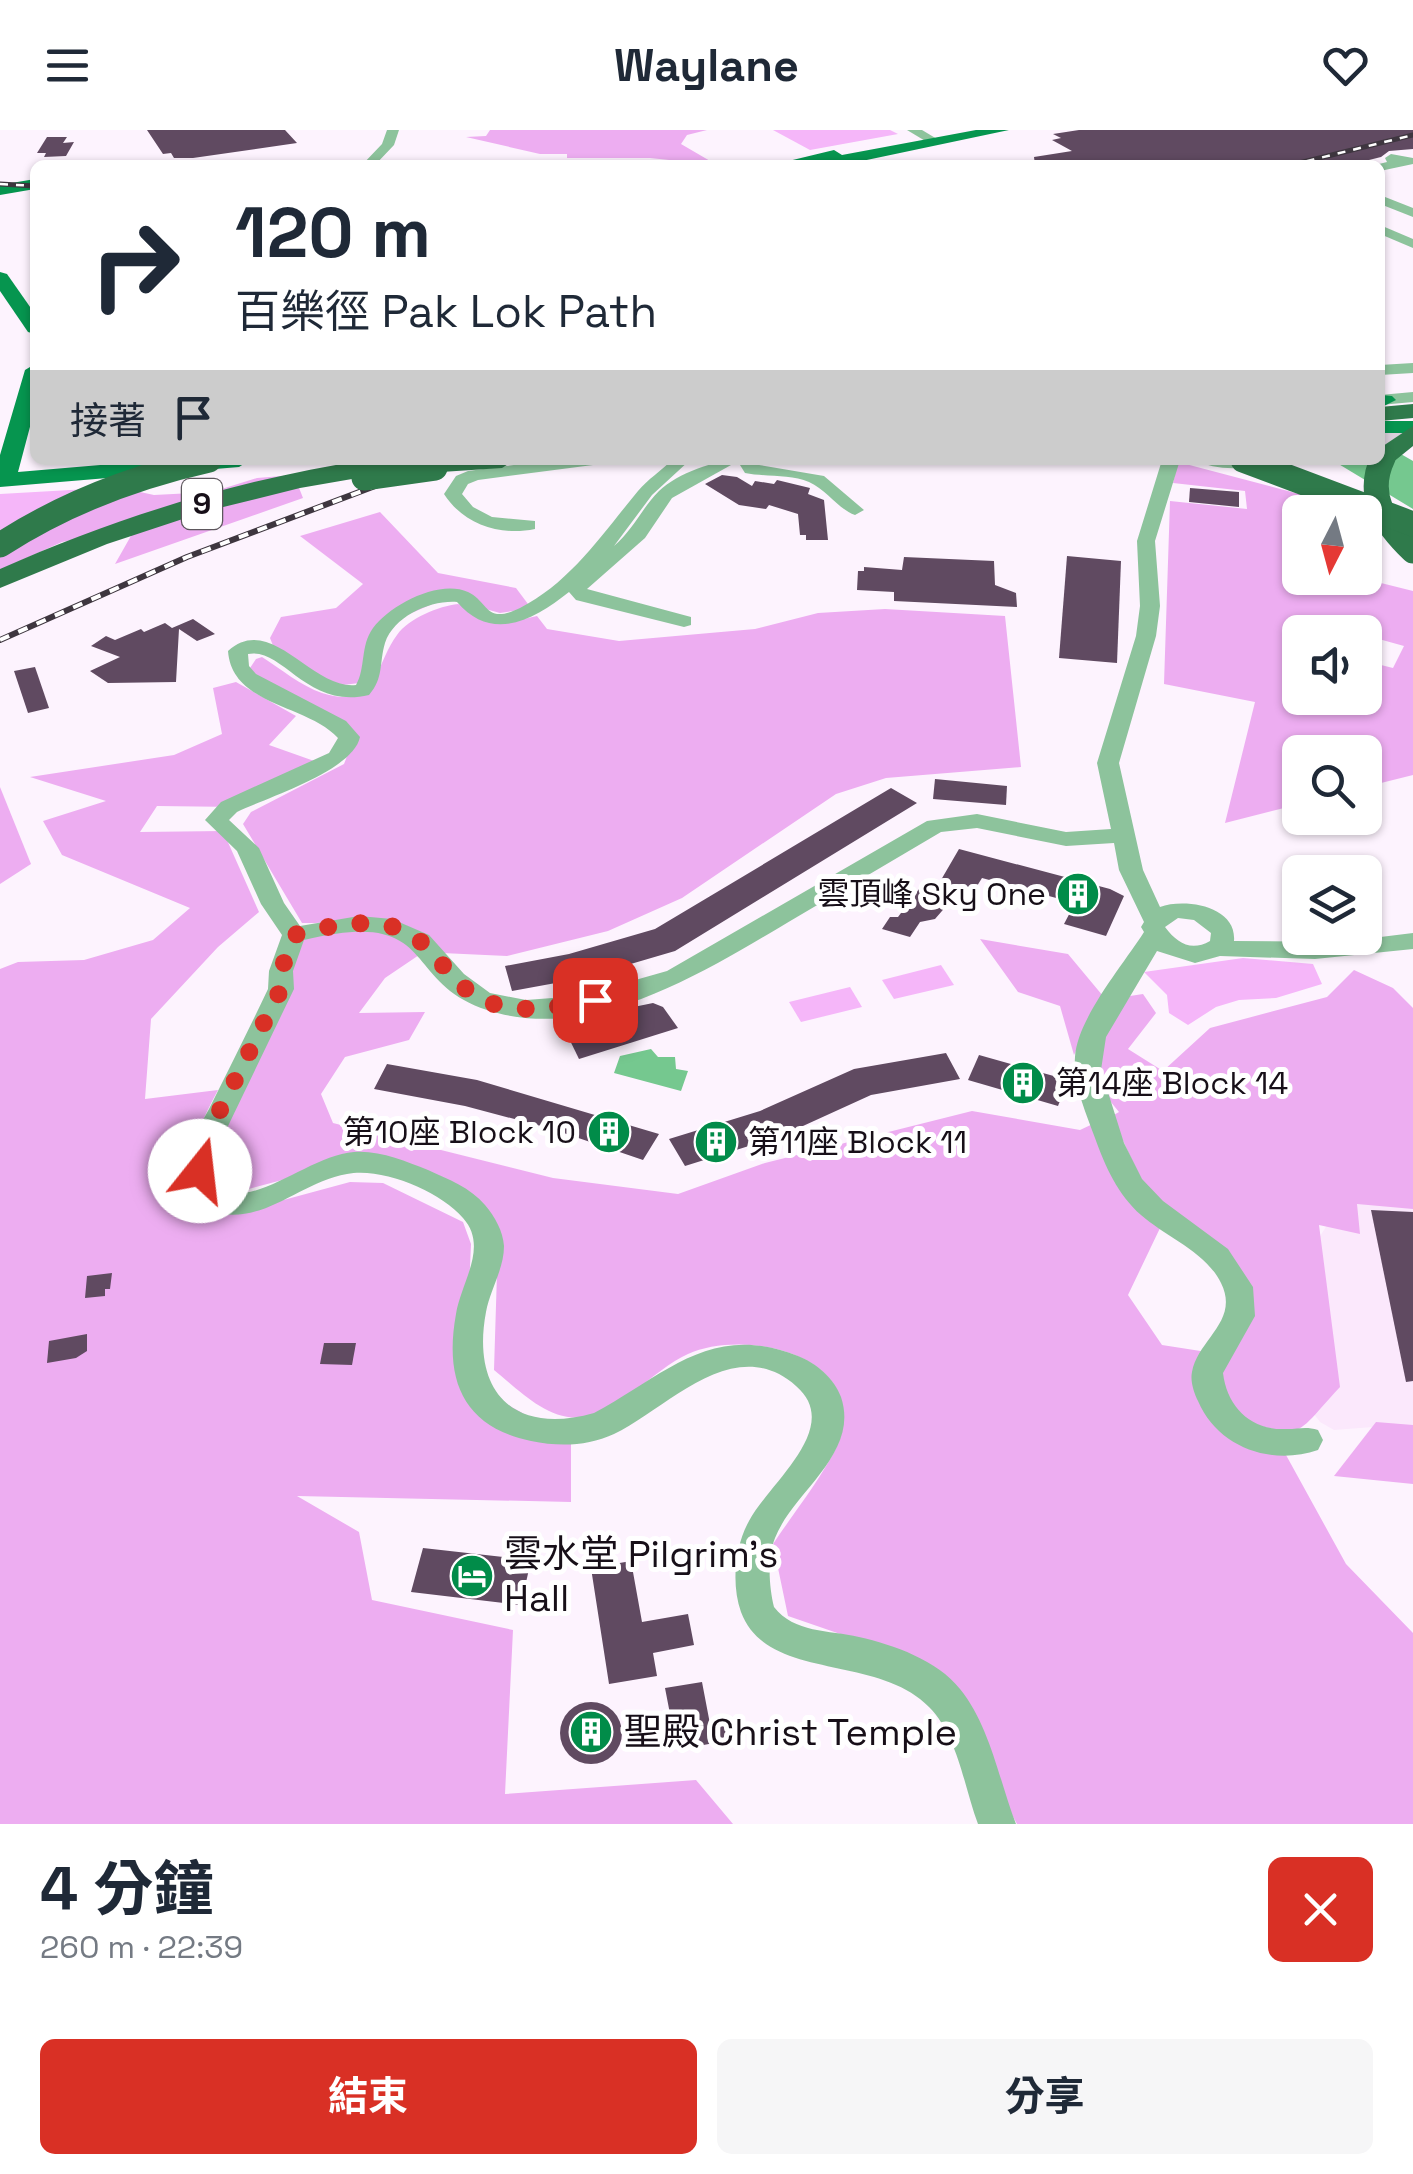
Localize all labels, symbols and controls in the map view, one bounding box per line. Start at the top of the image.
text: Waylane [614,37,799,94]
icon: menu [40,38,95,93]
icon: heart [1318,38,1373,93]
text: 120 m [235,188,431,277]
icon: right [70,200,200,330]
text: 百樂徑 Pak Lok Path [235,283,657,340]
icon: arrive [166,390,221,445]
text: 接著 [70,397,146,445]
road number: 9 [182,479,222,529]
north arrow [1282,495,1382,595]
map controls [1282,495,1382,955]
button: sound [1282,615,1382,715]
button: search [1282,735,1382,835]
button: layers [1282,855,1382,955]
building icon: 雲頂峰 Sky One [1055,871,1101,917]
place label: 雲頂峰 Sky One [817,874,1046,914]
pin [553,958,638,1043]
icon: arrive [568,973,623,1028]
building icon: 第14座 Block 14 [1000,1060,1046,1106]
place label: 第14座 Block 14 [1056,1063,1288,1103]
building icon: 第10座 Block 10 [586,1109,632,1155]
place label: 第10座 Block 10 [343,1112,576,1152]
position arrow [148,1119,252,1223]
building icon: 第11座 Block 11 [693,1119,739,1165]
place label: 第11座 Block 11 [748,1122,967,1162]
place label: 雲水堂 Pilgrim's Hall [504,1530,778,1622]
hotel icon: 雲水堂 Pilgrim's Hall [449,1553,495,1599]
place label: 聖殿 Christ Temple [624,1708,957,1756]
building icon: 聖殿 Christ Temple [568,1709,614,1755]
text: 4 分鐘 [40,1851,213,1928]
button: close [1268,1857,1373,1962]
text: 260 m · 22:39 [40,1927,243,1967]
button: 結束 [40,2039,697,2154]
button: 分享 [717,2039,1373,2154]

